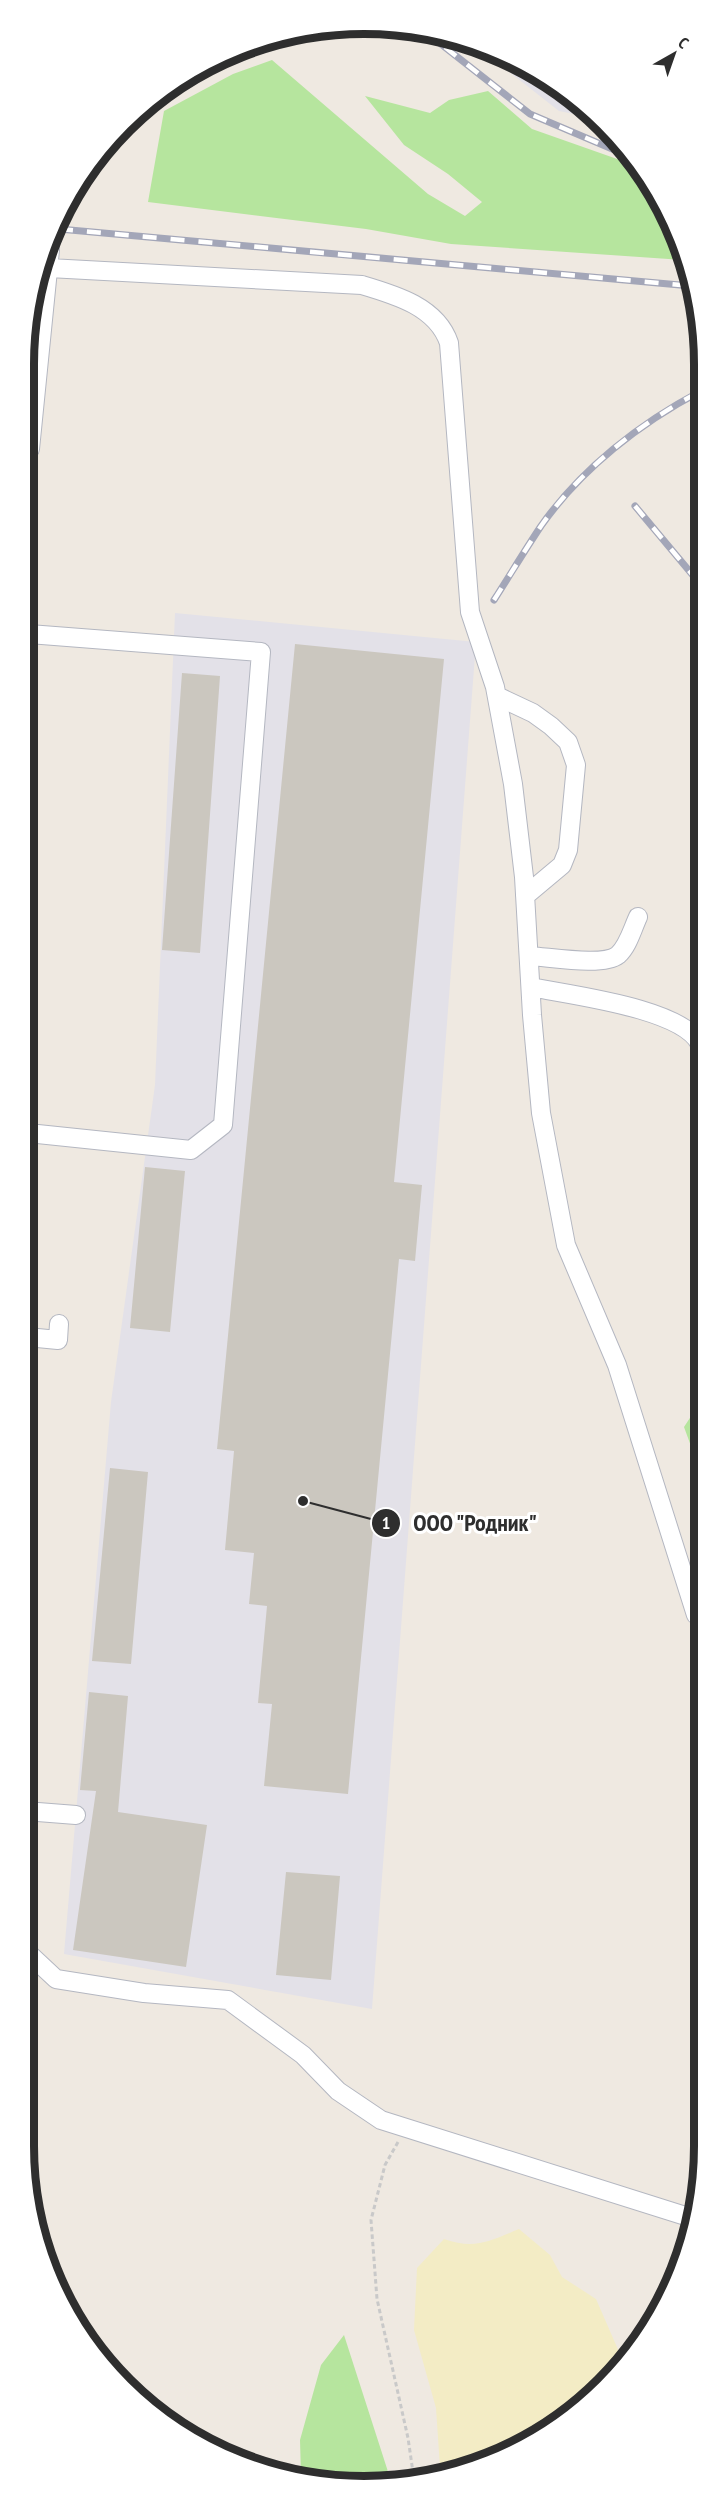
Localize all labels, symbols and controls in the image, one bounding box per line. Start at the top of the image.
north arrow [644,24,704,84]
text: С [674,32,693,53]
callout: ООО "Родник" [371,1502,550,1544]
text: ООО "Родник" [413,1507,537,1538]
text: 1 [382,1511,390,1534]

